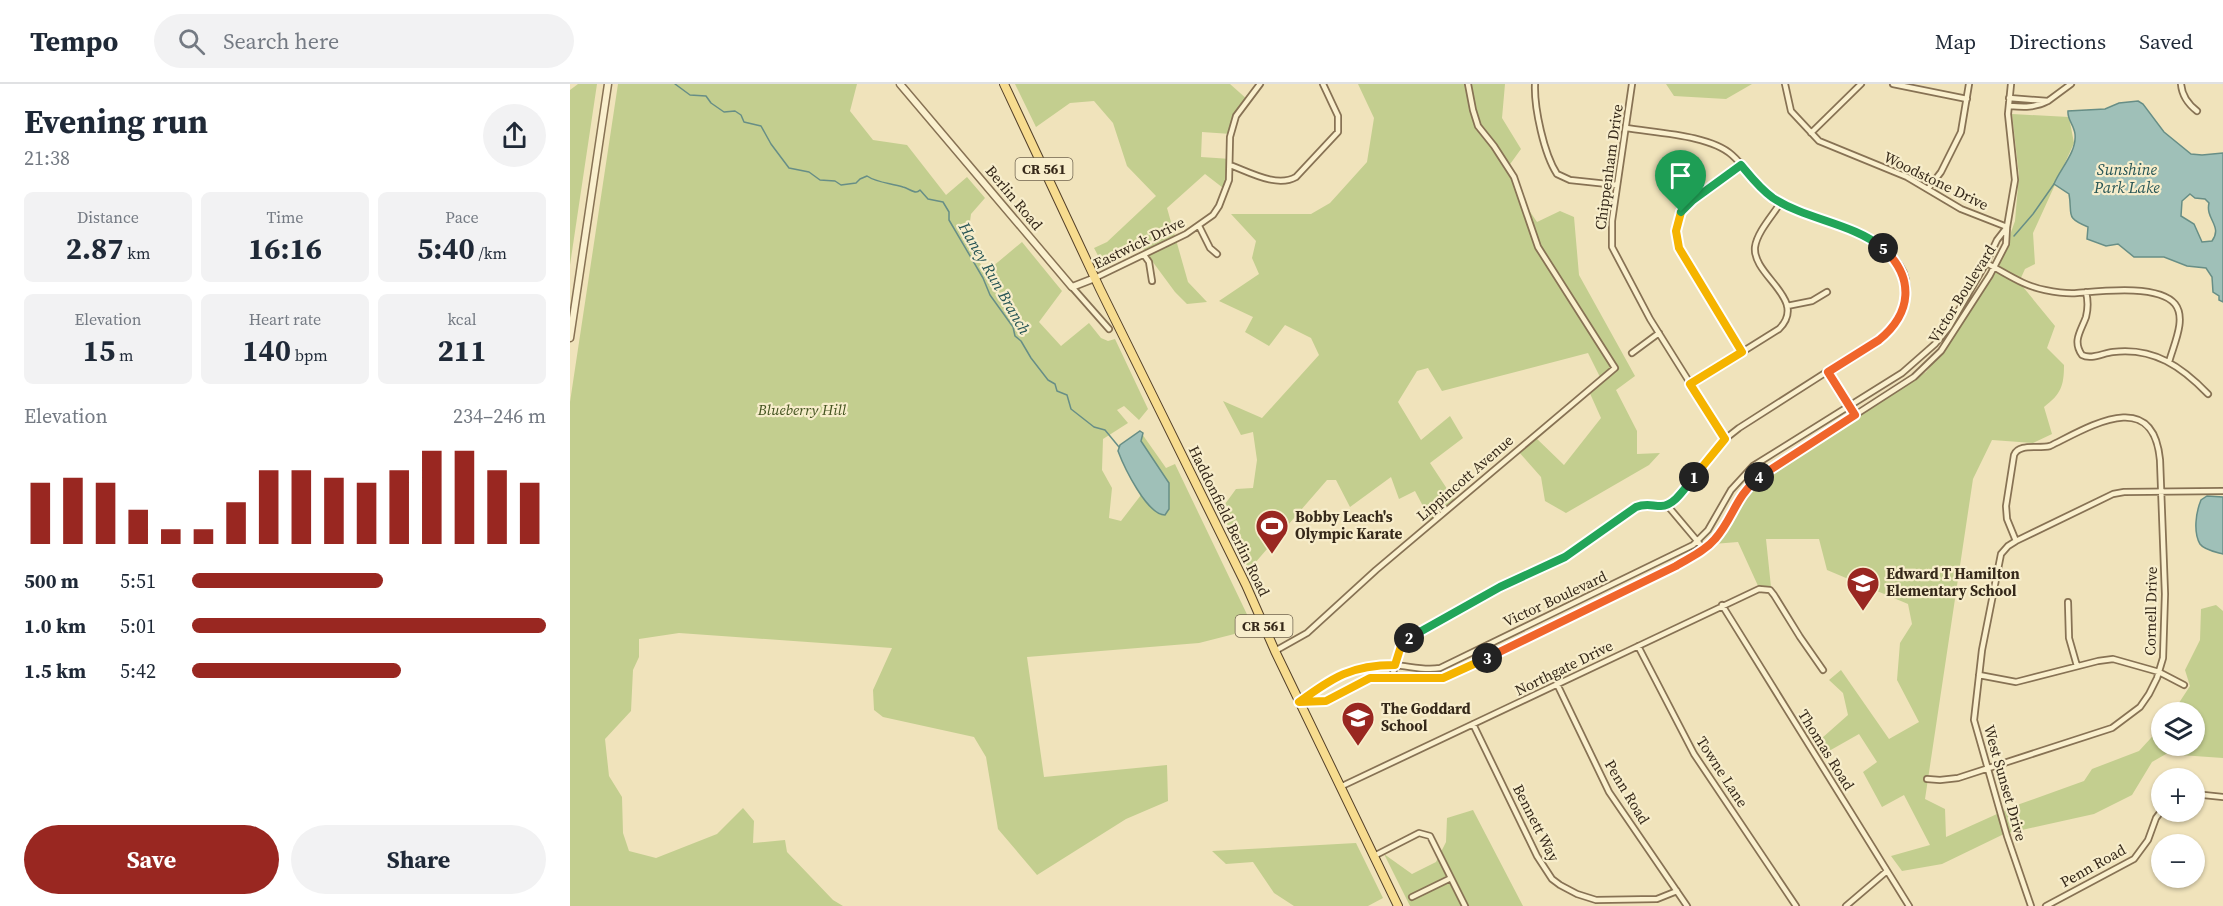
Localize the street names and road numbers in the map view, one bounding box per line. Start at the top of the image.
street label: Chippenham Drive [1589,102,1628,231]
street label: Woodstone Drive [1880,146,1993,215]
road number: CR 561 [1016,158,1072,180]
street label: Berlin Road [981,161,1048,235]
street label: Eastwick Drive [1090,211,1188,274]
street label: Victor Boulevard [1923,240,2000,347]
street label: Lippincott Avenue [1412,429,1518,526]
street label: Haddonfield Berlin Road [1184,442,1275,600]
street label: Victor Boulevard [1499,565,1611,632]
street label: Cornell Drive [2139,566,2162,656]
road number: CR 561 [1236,615,1292,637]
street label: Northgate Drive [1511,635,1617,700]
street label: Thomas Road [1793,705,1860,794]
street label: West Sunset Drive [1979,722,2032,844]
street label: Towne Lane [1692,732,1754,812]
street label: Penn Road [1600,756,1655,828]
street label: Bennett Way [1508,780,1565,865]
street label: Penn Road [2056,839,2130,892]

